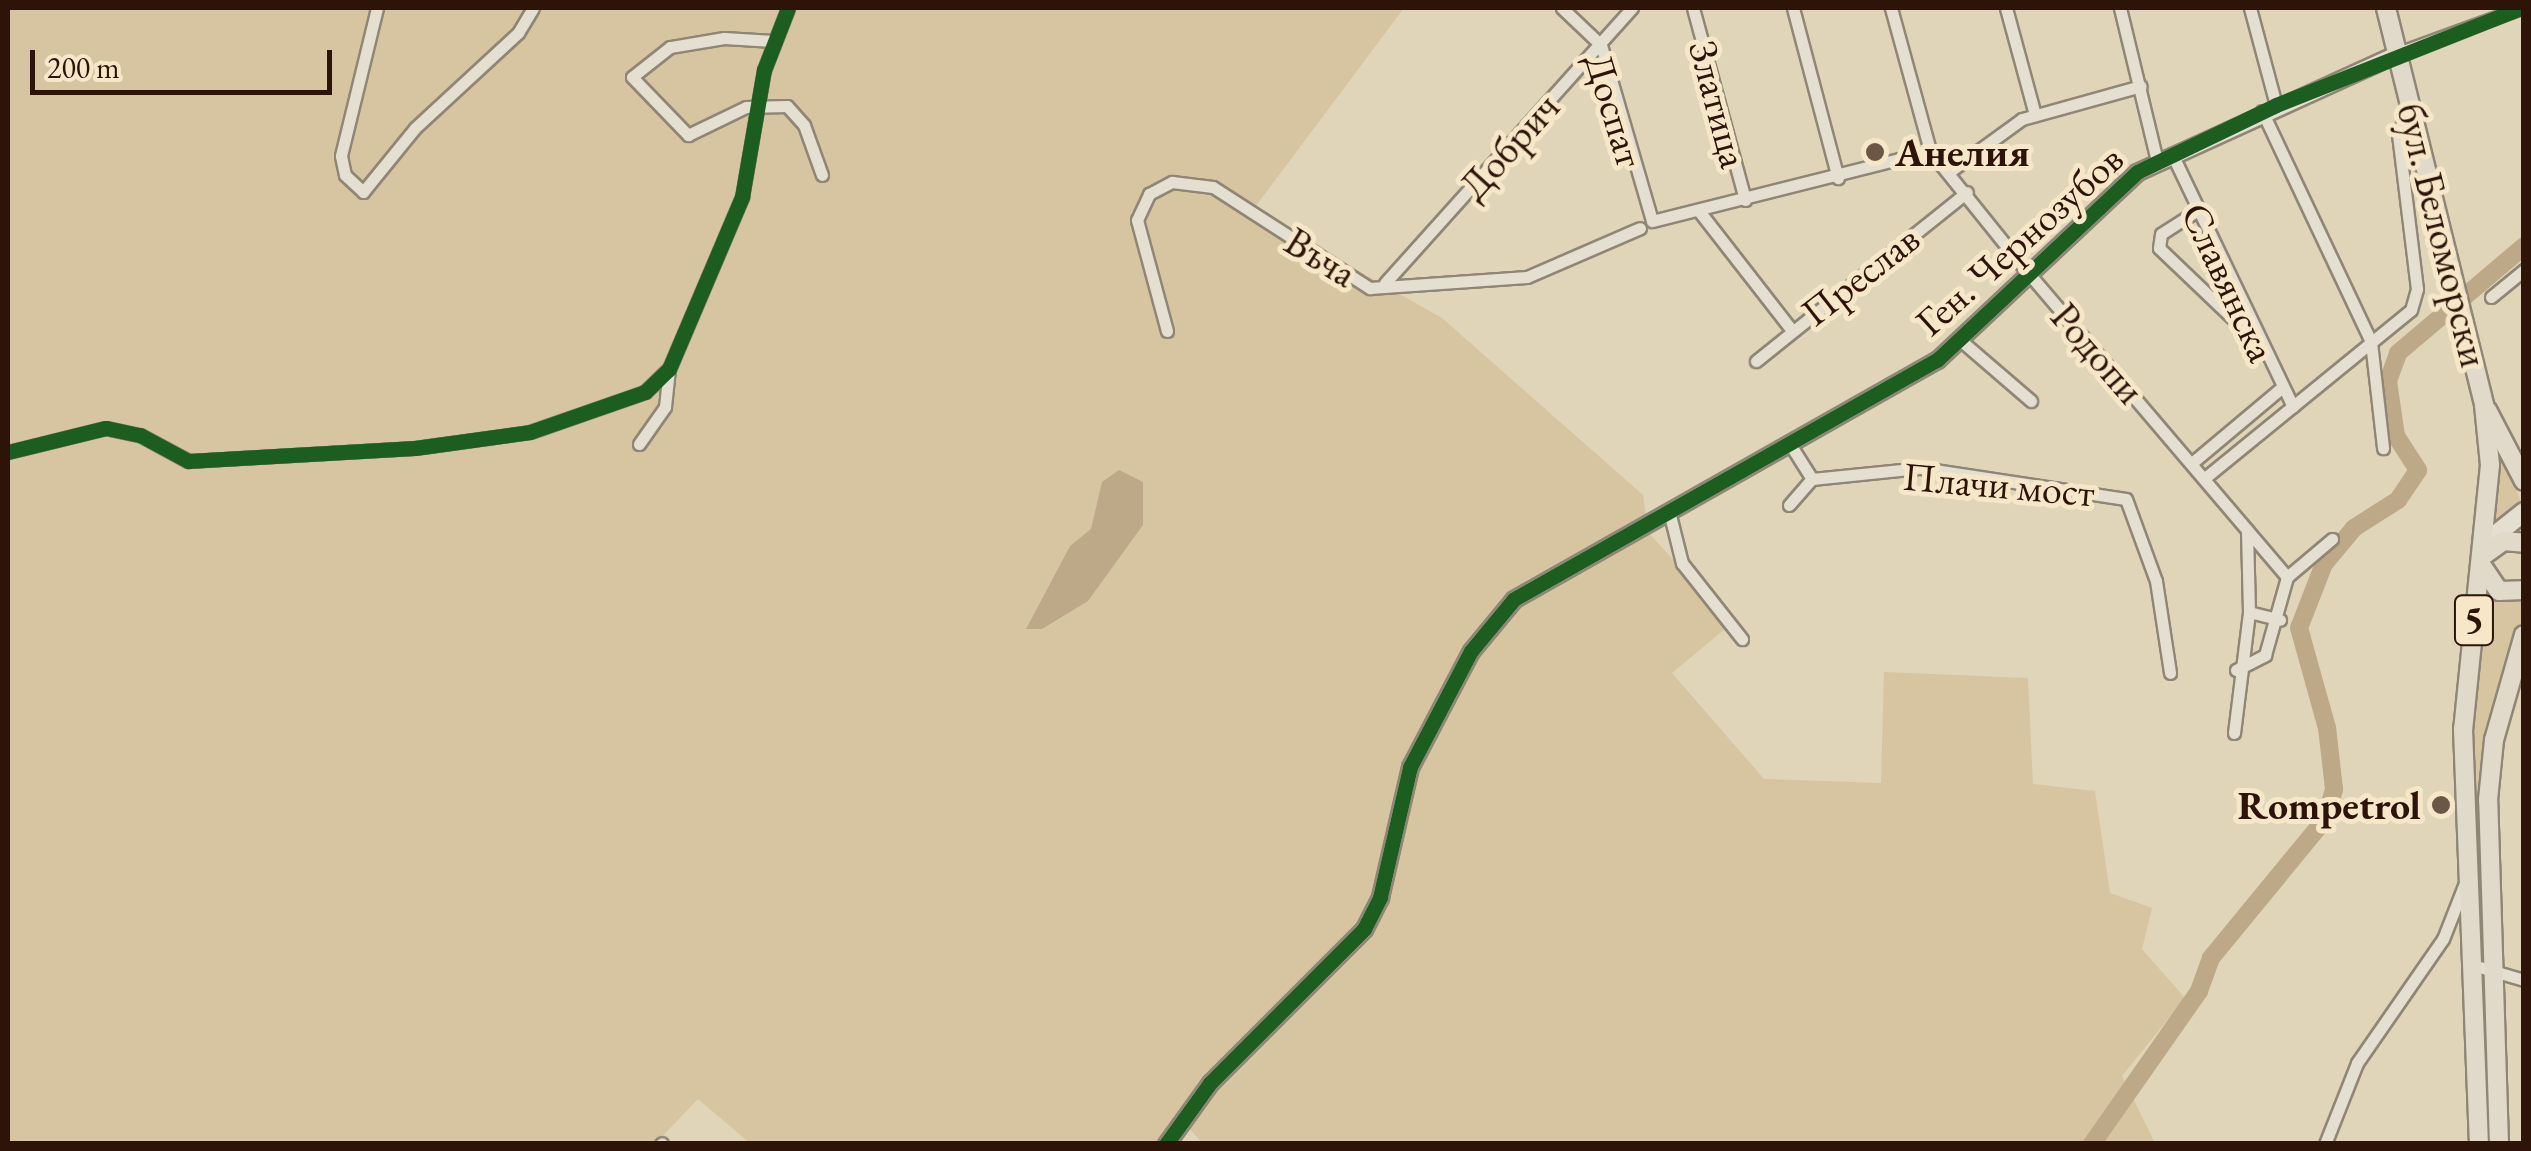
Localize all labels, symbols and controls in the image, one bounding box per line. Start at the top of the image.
scale bar [35,30,338,92]
street label: Златица [1679,35,1759,173]
street label: Доспат [1575,47,1655,173]
text: 200 m [47,48,120,87]
street label: Добрич [1449,83,1569,209]
street label: бул. Беломорски [2387,98,2499,372]
place label: Анелия [1895,128,2030,176]
street label: Ген. Чернозубов [1906,134,2132,346]
marker: Анелия [1864,141,1886,163]
street label: Славянска [2171,195,2287,369]
street label: Преслав [1791,214,1929,336]
street label: Въча [1276,217,1366,297]
street label: Родопи [2041,293,2155,413]
street label: Плачи мост [1901,452,2097,516]
road number: 5 [2452,587,2496,653]
place label: Rompetrol [2237,781,2421,829]
marker: Rompetrol [2430,794,2452,816]

